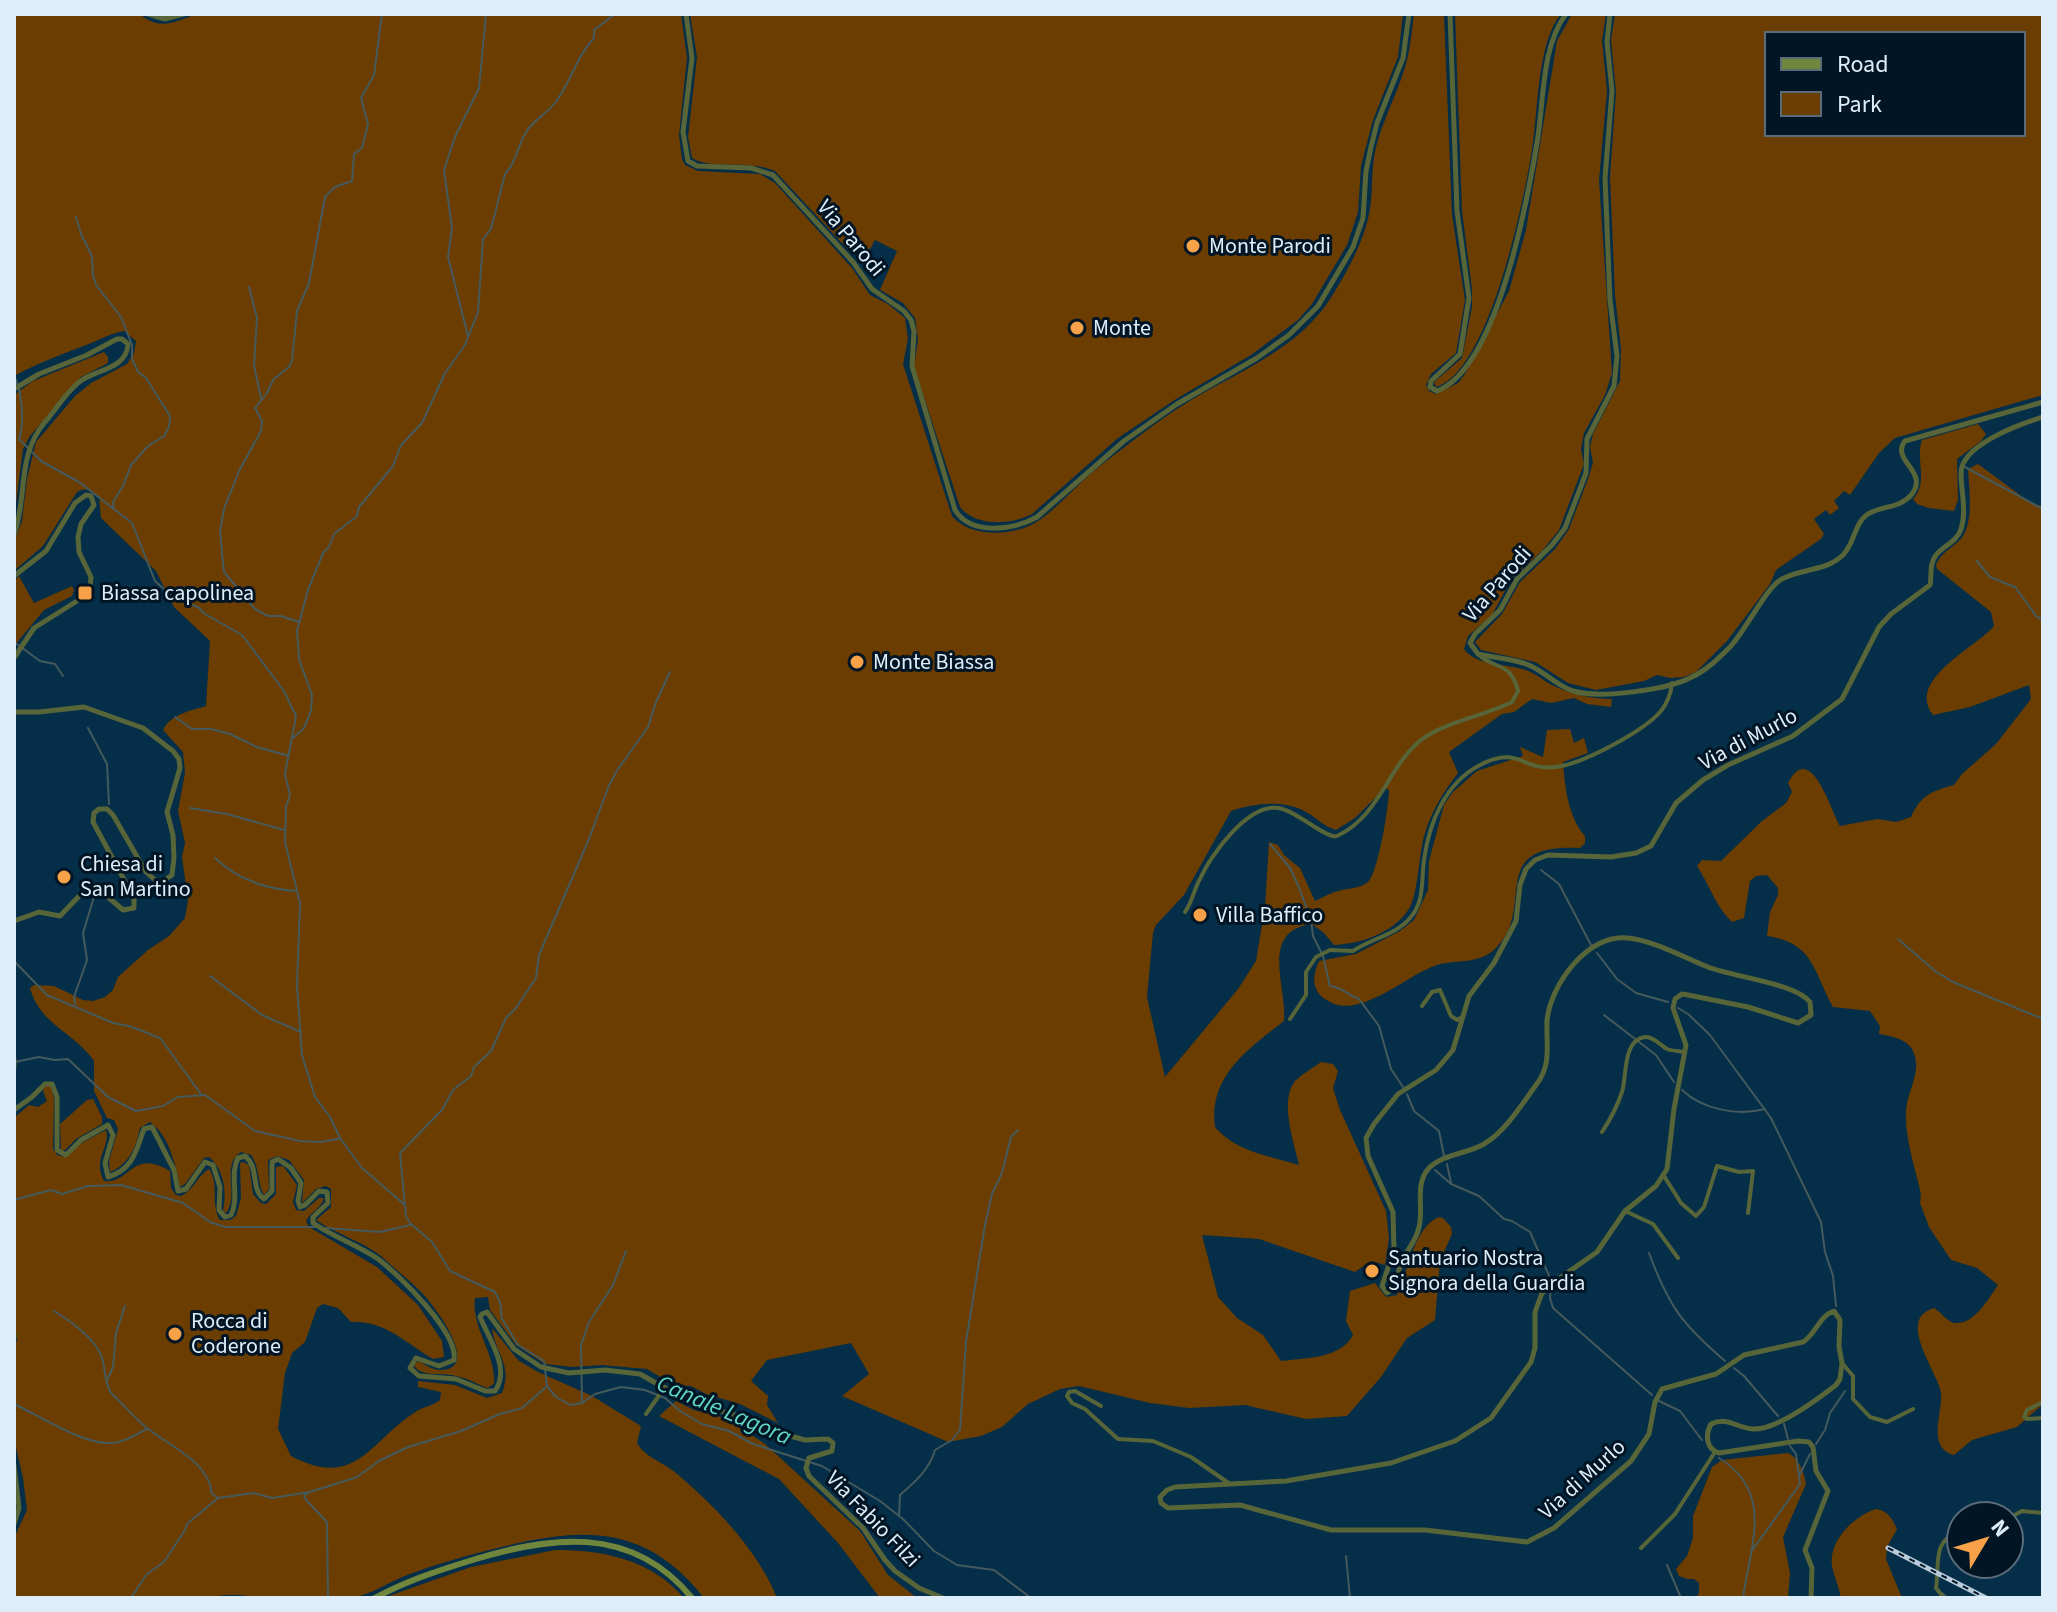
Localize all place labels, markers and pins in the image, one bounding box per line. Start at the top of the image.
place label: Monte Parodi [1209,230,1331,262]
marker: Monte Parodi [1184,237,1202,255]
place label: Monte [1093,312,1151,344]
marker: Monte [1068,319,1086,337]
place label: Biassa capolinea [101,577,254,609]
marker: Biassa capolinea [76,584,94,602]
place label: Monte Biassa [873,646,994,678]
marker: Monte Biassa [848,653,866,671]
place label: Chiesa di San Martino [80,848,191,905]
marker: Chiesa di San Martino [55,868,73,886]
place label: Villa Baffico [1216,899,1323,931]
marker: Villa Baffico [1191,906,1209,924]
place label: Santuario Nostra Signora della Guardia [1388,1242,1585,1299]
marker: Santuario Nostra Signora della Guardia [1363,1262,1381,1280]
place label: Rocca di Coderone [191,1305,281,1362]
marker: Rocca di Coderone [166,1325,184,1343]

